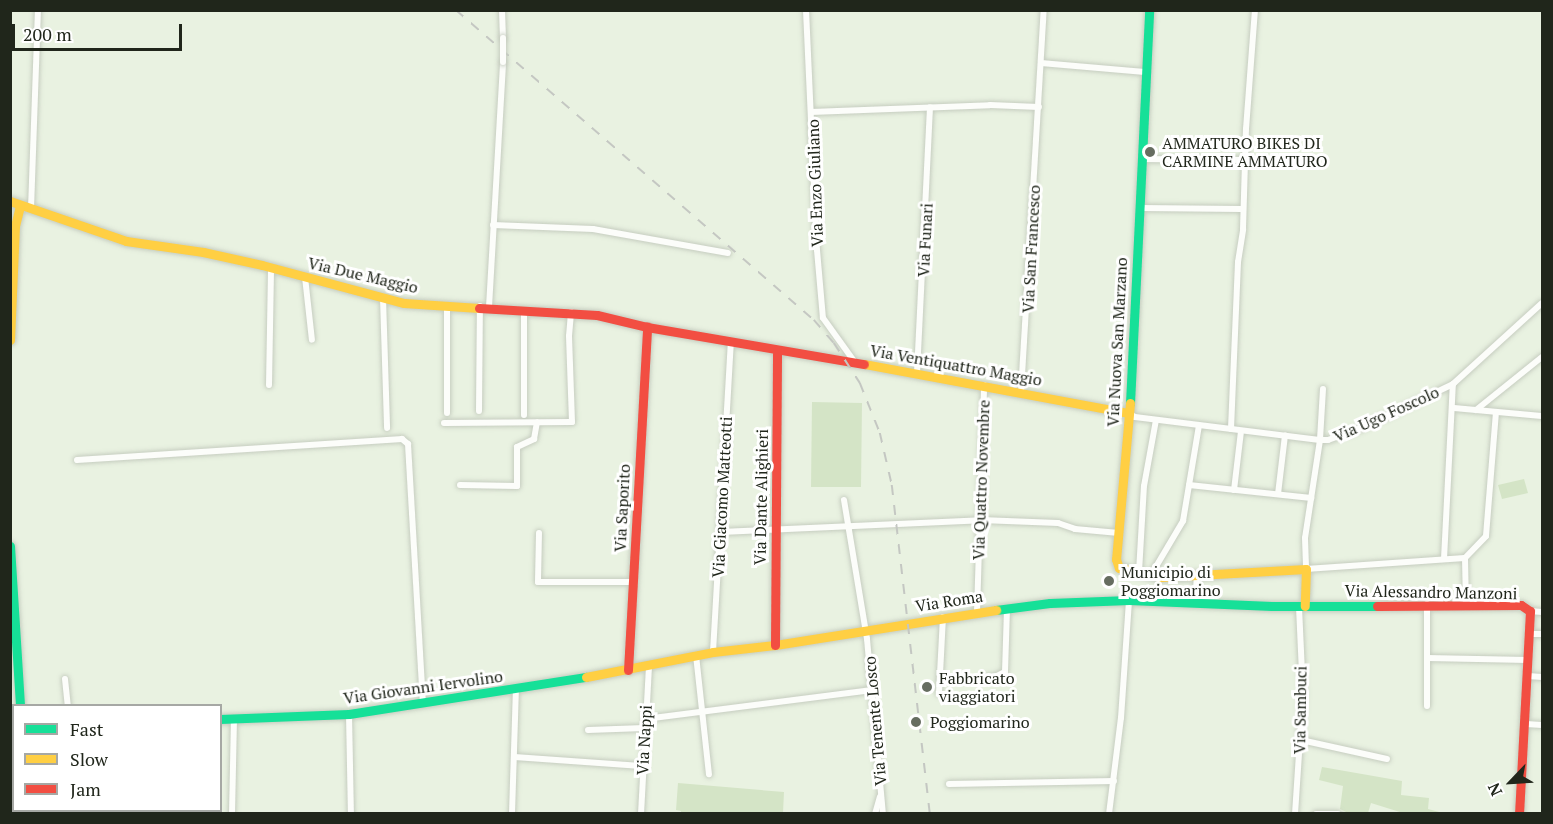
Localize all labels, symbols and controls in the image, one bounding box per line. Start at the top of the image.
scale bar [15,12,184,50]
text: 200 m [23,22,72,46]
street label: Via Enzo Giuliano [803,119,827,247]
place label: AMMATURO BIKES DI CARMINE AMMATURO [1162,133,1328,171]
marker: AMMATURO BIKES DI CARMINE AMMATURO [1143,145,1157,159]
street label: Via San Francesco [1018,184,1044,314]
street label: Via Funari [913,202,937,278]
street label: Via Due Maggio [306,253,420,297]
street label: Via Nuova San Marzano [1103,257,1131,427]
street label: Via Ventiquattro Maggio [868,340,1044,390]
street label: Via Ugo Foscolo [1330,382,1442,446]
street label: Via Quattro Novembre [969,399,993,561]
street label: Via Giacomo Matteotti [708,416,736,578]
street label: Via Dante Alighieri [750,428,772,566]
street label: Via Saporito [610,464,634,552]
place label: Municipio di Poggiomarino [1121,562,1221,600]
marker: Municipio di Poggiomarino [1102,574,1116,588]
street label: Via Alessandro Manzoni [1344,581,1518,603]
street label: Via Roma [914,586,984,616]
street label: Via Tenente Losco [860,655,890,787]
street label: Via Giovanni Iervolino [342,666,504,708]
street label: Via Sambuci [1290,666,1310,754]
place label: Fabbricato viaggiatori [939,668,1015,706]
marker: Fabbricato viaggiatori [920,680,934,694]
legend [12,704,222,812]
street label: Via Nappi [633,704,655,776]
place label: Poggiomarino [930,712,1030,732]
marker: Poggiomarino [907,713,925,731]
text: Fast [70,717,103,741]
text: Slow [70,747,108,771]
north arrow [1481,752,1541,812]
text: Jam [70,777,101,801]
text: N [1482,779,1507,800]

